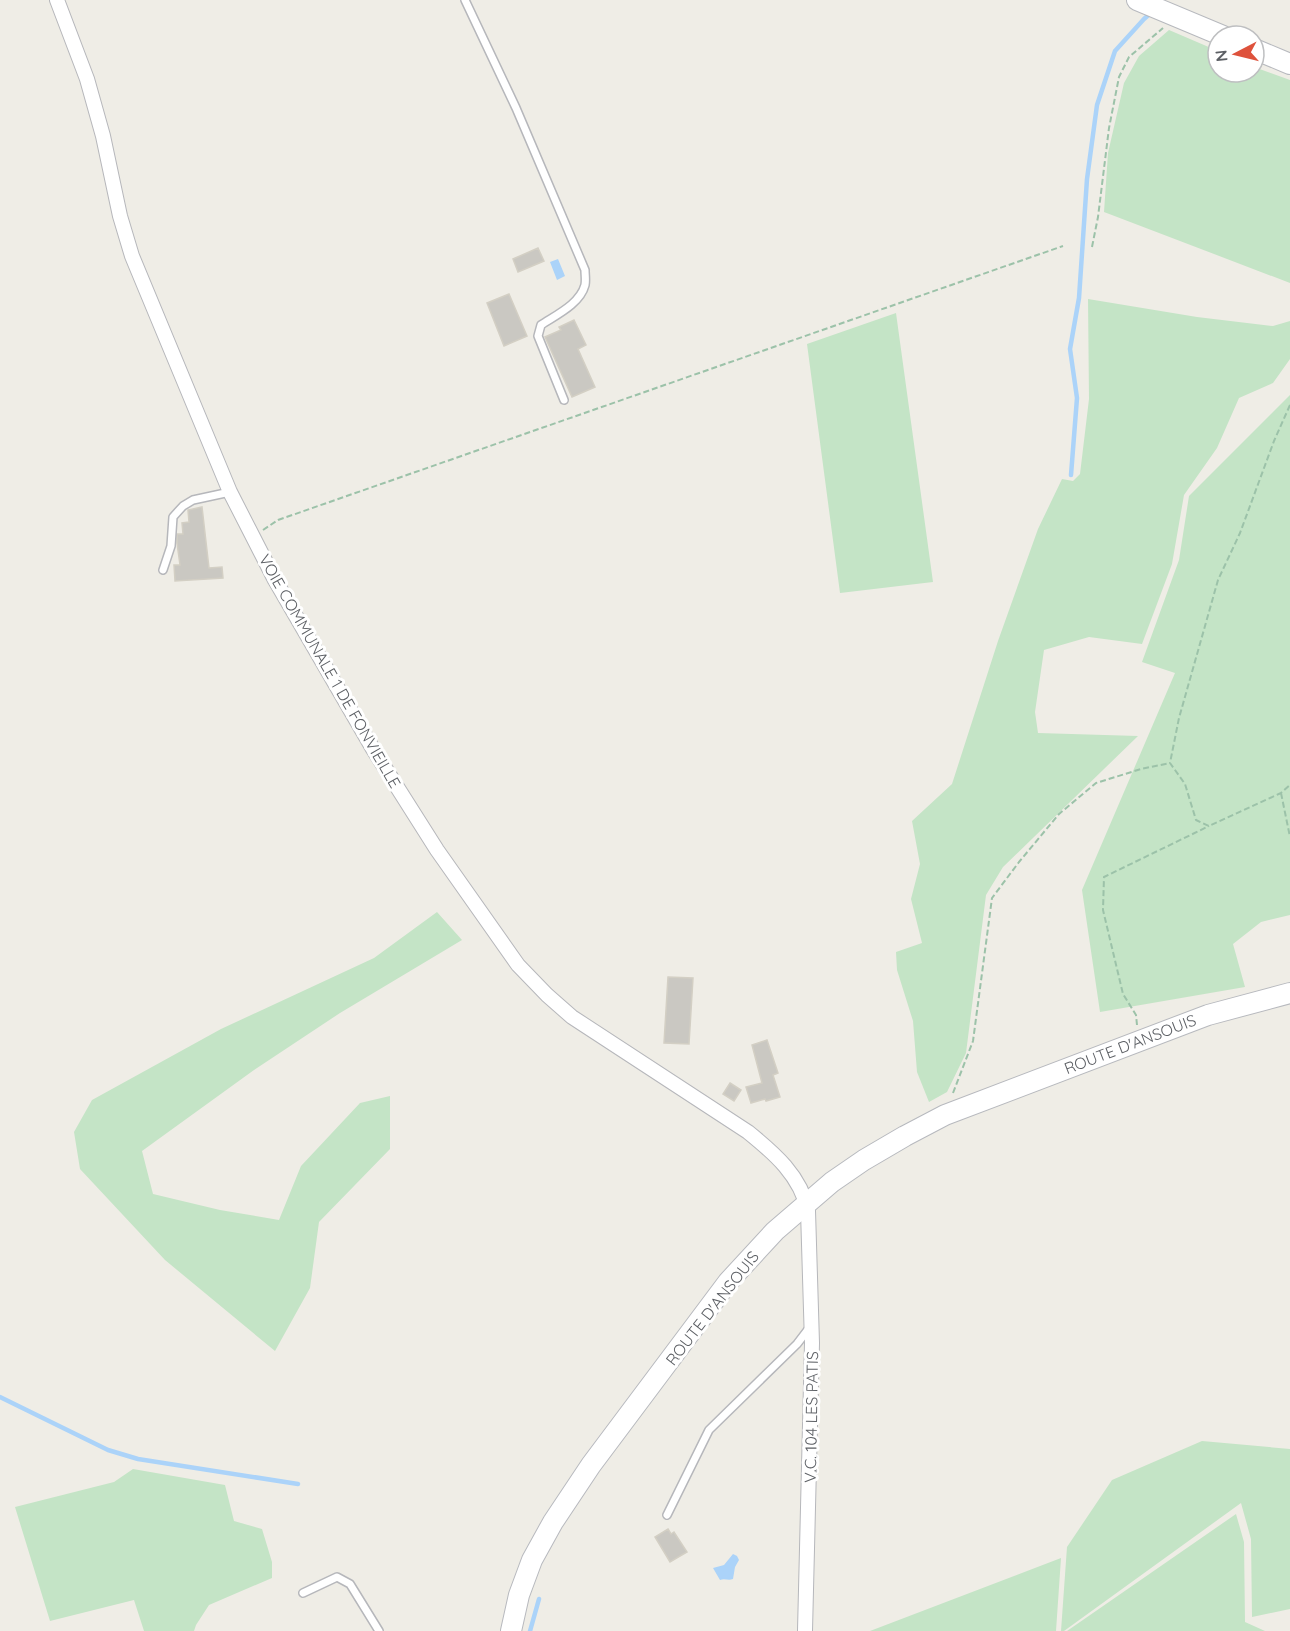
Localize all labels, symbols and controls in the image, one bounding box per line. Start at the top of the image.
north arrow [1206,24,1266,84]
text: N [1210,49,1232,63]
street label: VOIE COMMUNALE 1 DE FONVIEILLE [255,551,405,791]
street label: ROUTE D'ANSOUIS [1061,1010,1199,1078]
street label: ROUTE D'ANSOUIS [661,1247,763,1369]
street label: V.C. 104 LES PATIS [800,1351,822,1483]

